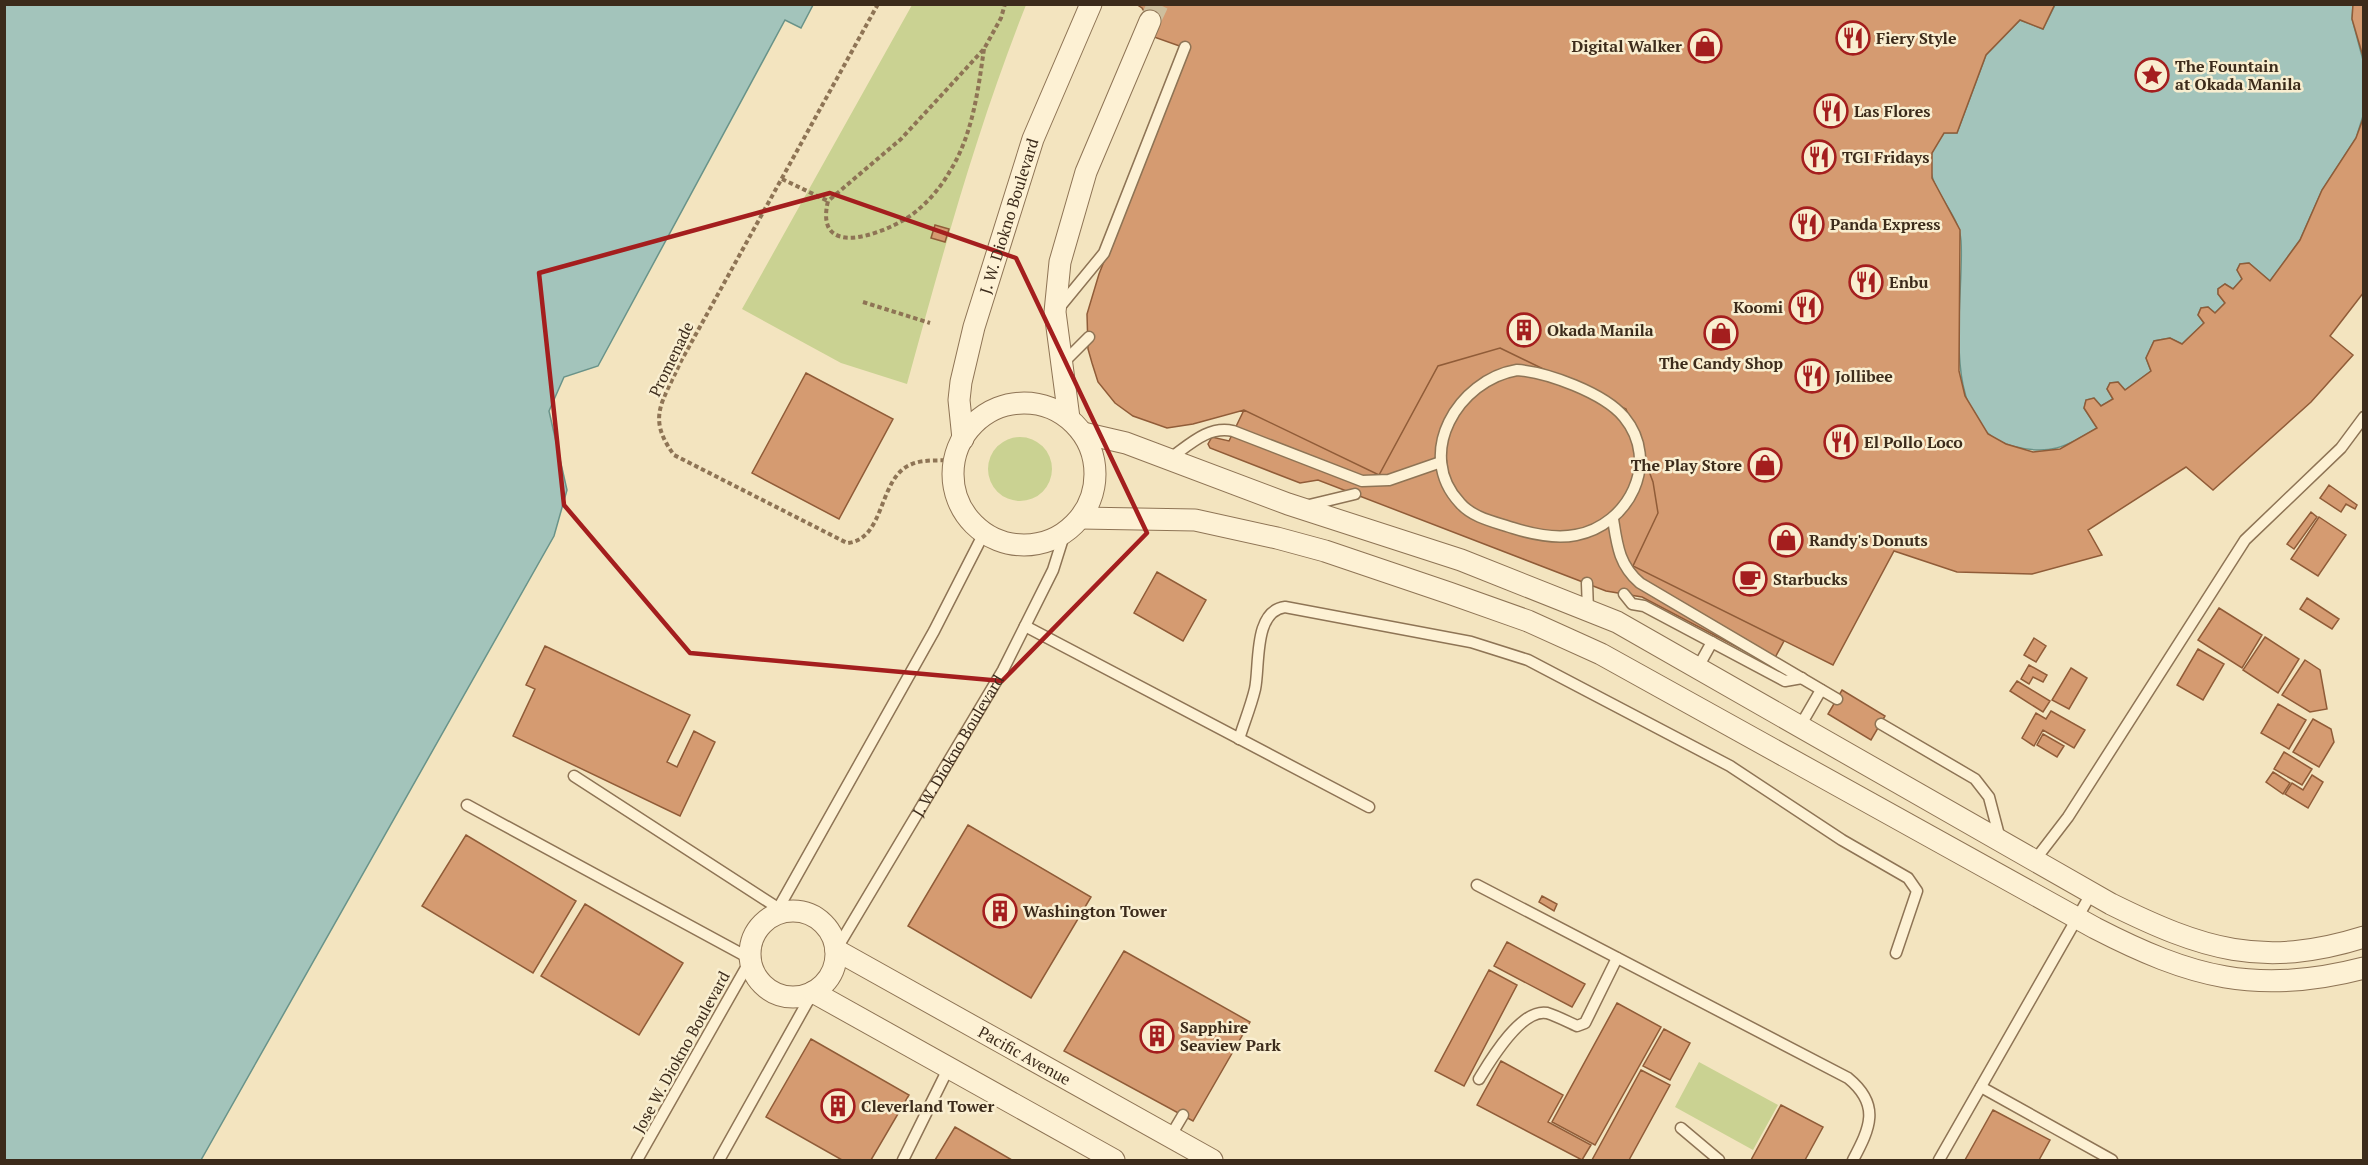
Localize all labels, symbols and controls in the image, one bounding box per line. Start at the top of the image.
restaurant icon: Fiery Style [1835,20,1871,56]
place label: Fiery Style [1876,27,1957,49]
shop icon: Digital Walker [1687,28,1723,64]
place label: Digital Walker [1571,35,1682,57]
place label: The Fountain at Okada Manila [2175,55,2301,95]
place icon: The Fountain at Okada Manila [2134,57,2170,93]
restaurant icon: Las Flores [1813,93,1849,129]
place label: Las Flores [1854,100,1931,122]
street label: J. W. Diokno Boulevard [974,135,1044,297]
restaurant icon: TGI Fridays [1801,139,1837,175]
place label: TGI Fridays [1842,146,1930,168]
restaurant icon: Panda Express [1789,206,1825,242]
place label: Panda Express [1830,213,1941,235]
restaurant icon: Enbu [1848,264,1884,300]
place label: Enbu [1889,271,1928,293]
restaurant icon: Koomi [1788,289,1824,325]
place label: Koomi [1733,296,1783,318]
building icon: Okada Manila [1506,312,1542,348]
shop icon: The Candy Shop [1703,315,1739,351]
street label: Promenade [643,318,699,400]
place label: Okada Manila [1547,319,1654,341]
place label: The Candy Shop [1659,352,1783,374]
restaurant icon: Jollibee [1794,358,1830,394]
place label: Jollibee [1835,365,1893,387]
restaurant icon: El Pollo Loco [1823,424,1859,460]
place label: El Pollo Loco [1864,431,1963,453]
shop icon: The Play Store [1747,447,1783,483]
place label: The Play Store [1631,454,1742,476]
shop icon: Randy's Donuts [1768,522,1804,558]
place label: Randy's Donuts [1809,529,1928,551]
cafe icon: Starbucks [1732,561,1768,597]
place label: Starbucks [1773,568,1848,590]
street label: J. W. Diokno Boulevard [907,670,1009,821]
building icon: Washington Tower [982,893,1018,929]
place label: Washington Tower [1023,900,1167,922]
street label: Jose W. Diokno Boulevard [627,967,735,1137]
place label: Sapphire Seaview Park [1180,1016,1282,1056]
building icon: Sapphire Seaview Park [1139,1018,1175,1054]
street label: Pacific Avenue [974,1021,1075,1090]
building icon: Cleverland Tower [820,1088,856,1124]
place label: Cleverland Tower [861,1095,994,1117]

